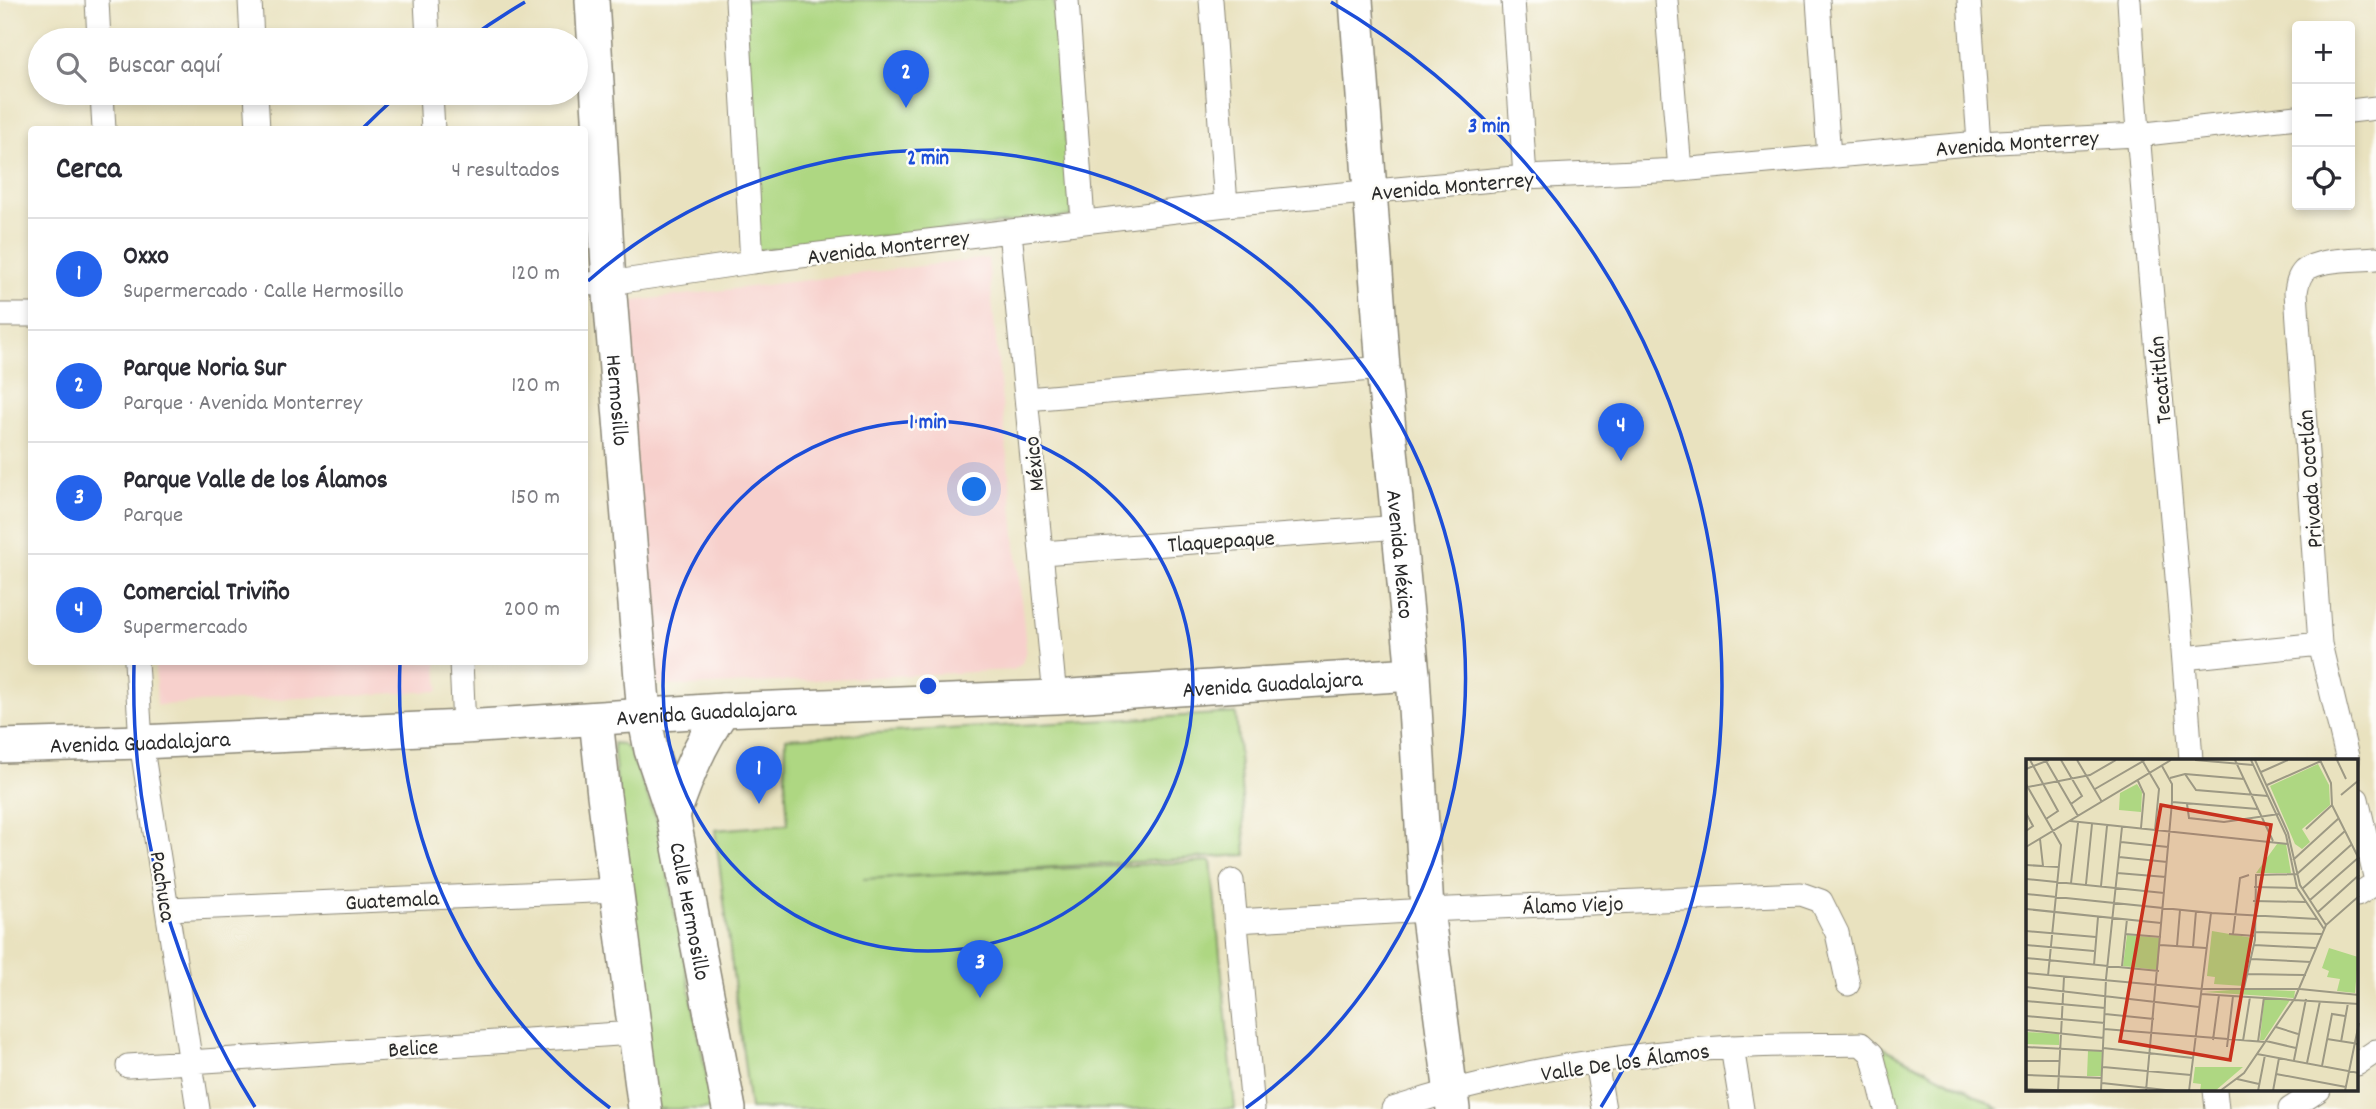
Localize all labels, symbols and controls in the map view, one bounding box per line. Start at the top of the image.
map controls [2292,21,2355,210]
button: + [2292,21,2355,84]
search box [28,28,588,105]
icon: search [52,48,90,86]
text: Buscar aquí [108,48,220,85]
pin: 2 [883,50,929,108]
button: − [2292,84,2355,147]
text: 3 min [1468,113,1510,143]
street label: Avenida Monterrey [1935,123,2101,168]
text: 2 min [907,145,949,175]
button: locate [2292,147,2355,210]
text: Cerca [56,150,121,193]
text: 4 resultados [451,155,560,188]
street label: Avenida Monterrey [1369,165,1536,212]
street label: Avenida Monterrey [805,223,972,276]
text: Oxxo [123,239,169,276]
text: 1 [76,258,82,291]
text: 120 m [511,258,560,291]
text: Supermercado · Calle Hermosillo [123,276,404,309]
street label: Tecatitlán [2142,334,2183,425]
text: Parque Noria Sur [123,351,286,388]
street label: Hermosillo [595,353,635,447]
text: 2 [74,370,84,403]
text: 120 m [511,370,560,403]
text: Parque · Avenida Monterrey [123,388,362,421]
pin: 4 [1598,403,1644,461]
street label: Privada Ocotlán [2291,408,2334,549]
text: 1 min [909,409,947,439]
street label: México [1017,434,1056,493]
text: Parque Valle de los Álamos [123,463,388,500]
your location [957,472,991,506]
text: 3 [74,482,84,515]
text: 150 m [511,482,560,515]
street label: Avenida México [1375,488,1421,621]
text: Parque [123,500,183,533]
street label: Tlaquepaque [1167,523,1276,564]
text: Comercial Triviño [123,575,290,612]
text: 4 [74,594,84,627]
text: 200 m [504,594,560,627]
text: Supermercado [123,612,248,645]
street label: Avenida Guadalajara [1181,664,1365,709]
centre of rings [916,674,940,698]
street label: Avenida Guadalajara [615,694,798,737]
street label: Avenida Guadalajara [49,725,232,765]
pin: 1 [736,746,782,804]
inset map [2026,759,2358,1092]
street label: Calle Hermosillo [658,840,717,984]
street label: Pachuca [139,849,183,925]
street label: Guatemala [344,884,441,921]
street label: Álamo Viejo [1522,889,1624,926]
pin: 3 [957,940,1003,998]
street label: Belice [387,1032,439,1069]
street label: Valle De los Álamos [1539,1036,1712,1093]

